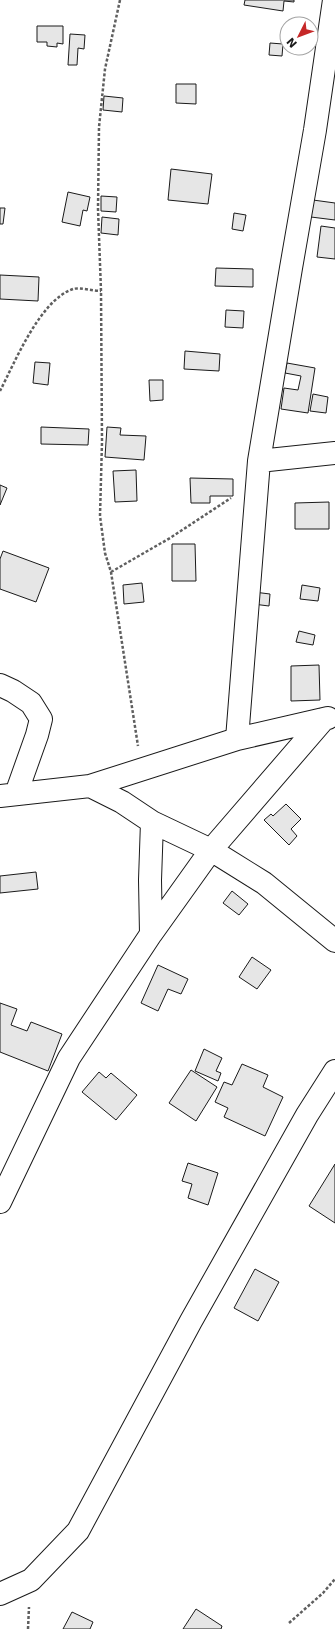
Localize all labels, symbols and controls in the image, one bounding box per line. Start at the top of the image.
north arrow [279,16,319,56]
text: N [284,35,300,50]

